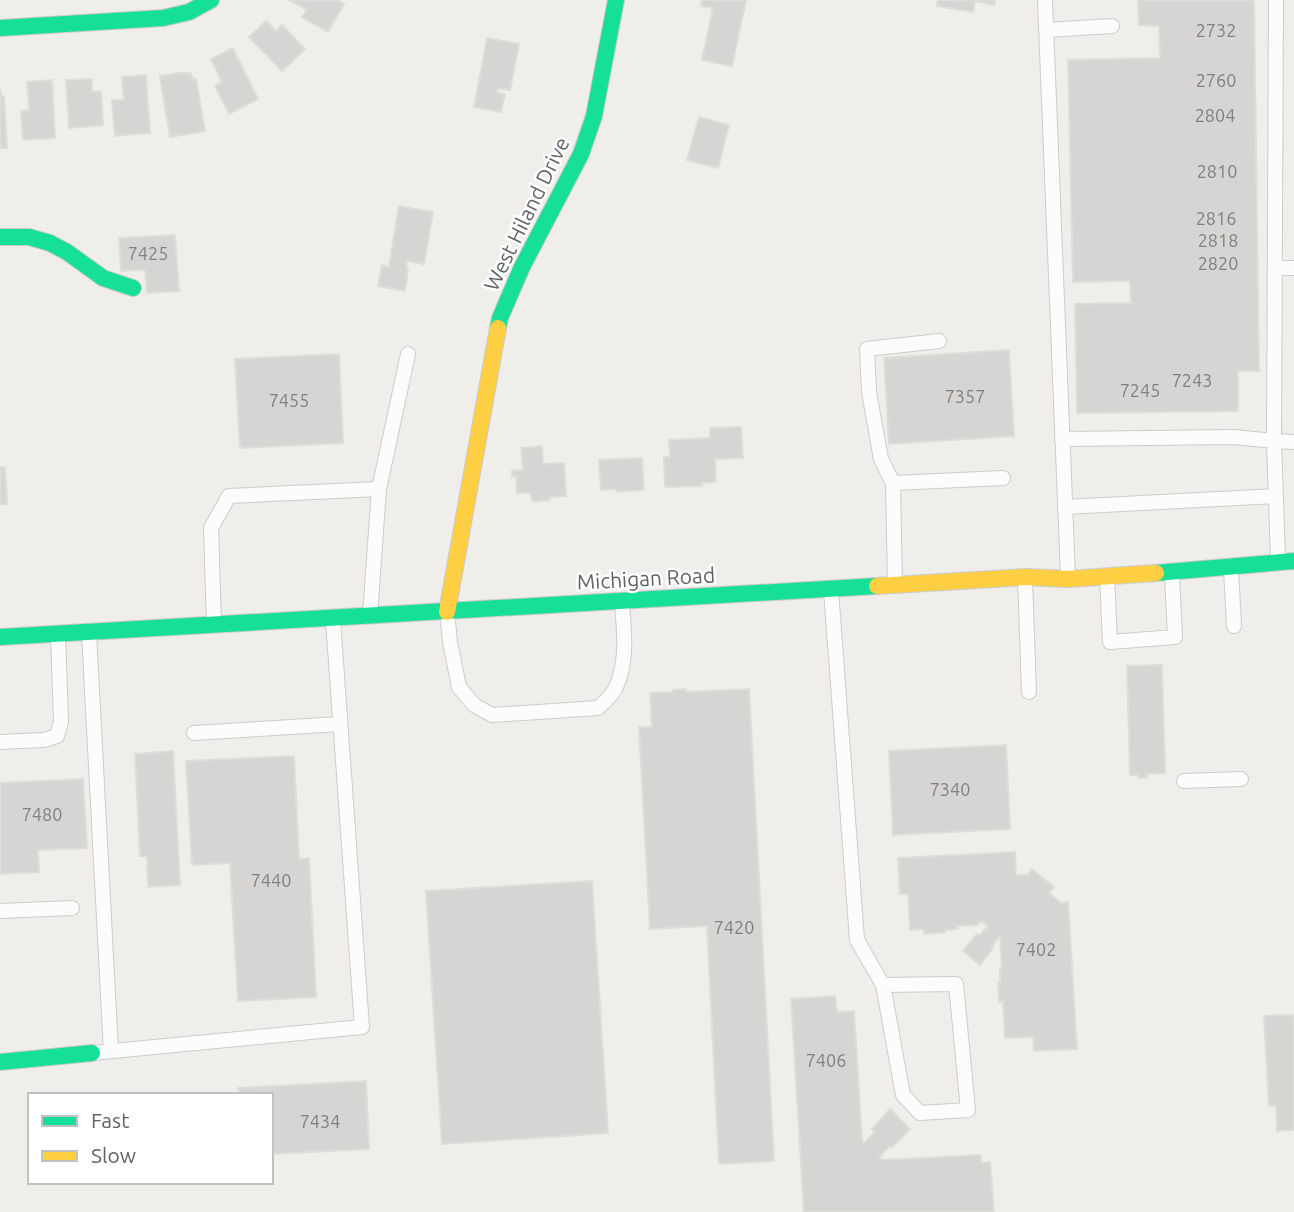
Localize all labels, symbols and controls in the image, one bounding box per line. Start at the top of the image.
house number: 2732 [1196,20,1236,40]
house number: 2760 [1196,70,1236,90]
house number: 2804 [1195,105,1235,125]
street label: West Hiland Drive [479,133,574,294]
house number: 2810 [1197,161,1237,181]
house number: 2816 [1196,208,1236,228]
house number: 2818 [1198,230,1238,250]
house number: 7425 [128,243,168,263]
house number: 2820 [1198,253,1238,273]
house number: 7243 [1172,370,1212,390]
house number: 7245 [1120,380,1160,400]
house number: 7357 [945,386,985,406]
house number: 7455 [269,390,309,410]
street label: Michigan Road [576,562,716,594]
house number: 7340 [930,779,970,799]
house number: 7480 [22,804,62,824]
house number: 7440 [251,870,291,890]
house number: 7420 [714,917,754,937]
house number: 7402 [1016,939,1056,959]
house number: 7406 [806,1050,846,1070]
legend [28,1093,273,1184]
text: Fast [91,1108,129,1132]
house number: 7434 [300,1111,340,1131]
text: Slow [91,1143,136,1167]

